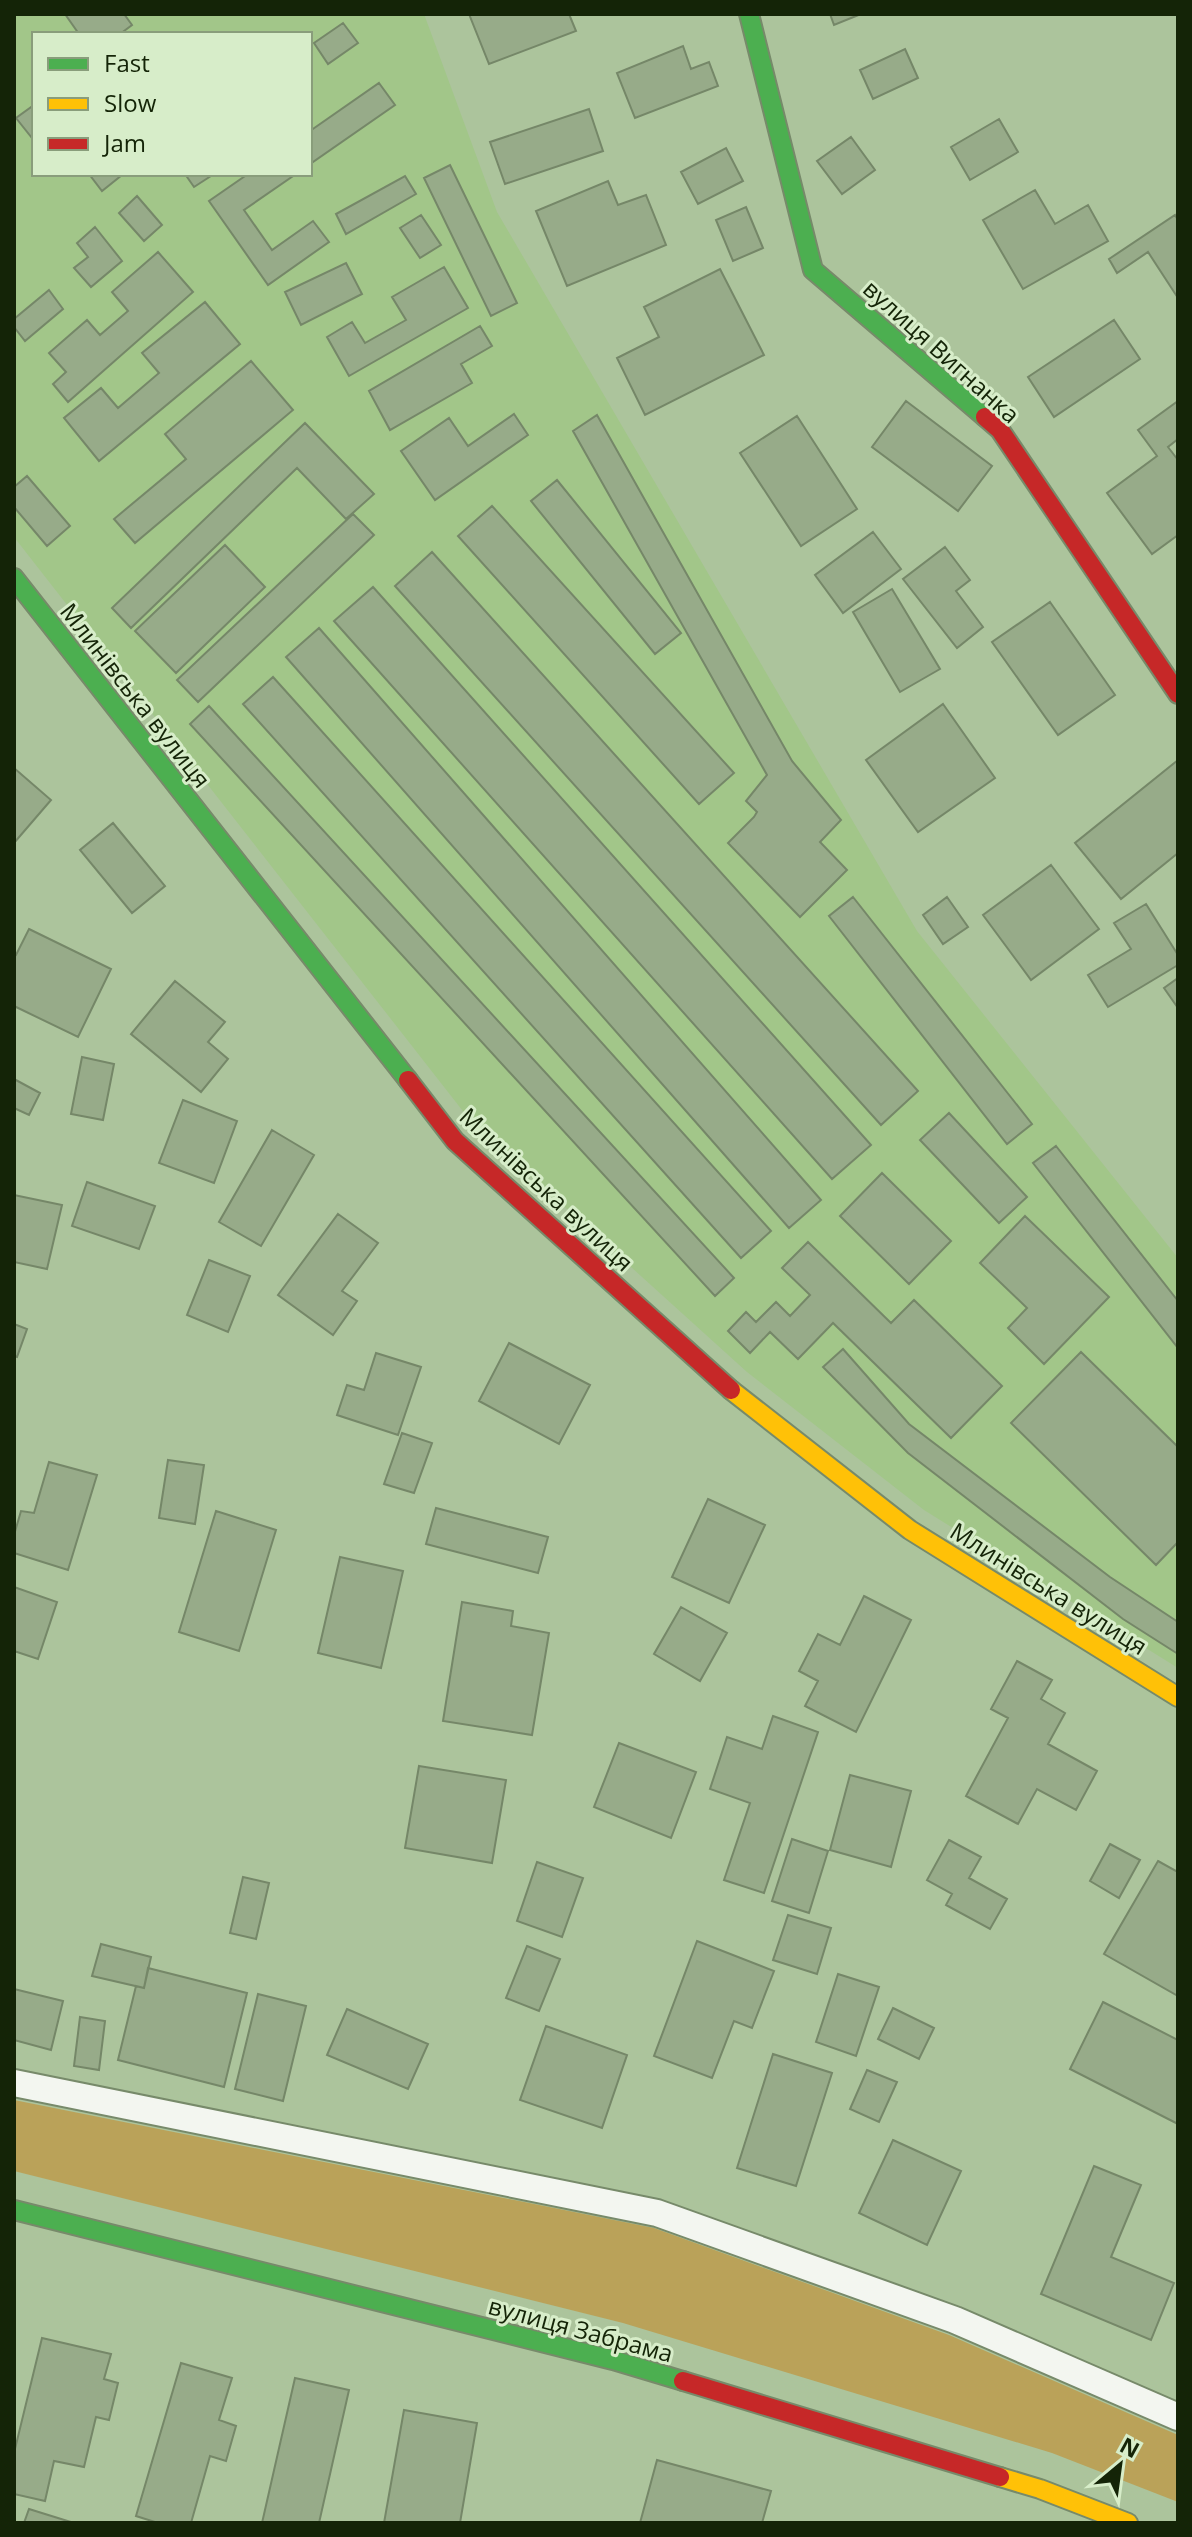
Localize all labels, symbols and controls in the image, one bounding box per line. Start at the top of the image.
legend [32,32,312,176]
text: Fast [104,46,150,79]
text: Slow [104,86,157,119]
text: Jam [102,126,146,159]
street label: вулиця Вигнанка [857,272,1027,430]
street label: Млинівська вулиця [53,596,219,794]
street label: Млинівська вулиця [453,1100,641,1278]
street label: Млинівська вулиця [944,1514,1154,1662]
street label: вулиця Забрама [485,2288,677,2370]
north arrow [1080,2425,1160,2505]
text: N [1115,2429,1145,2464]

